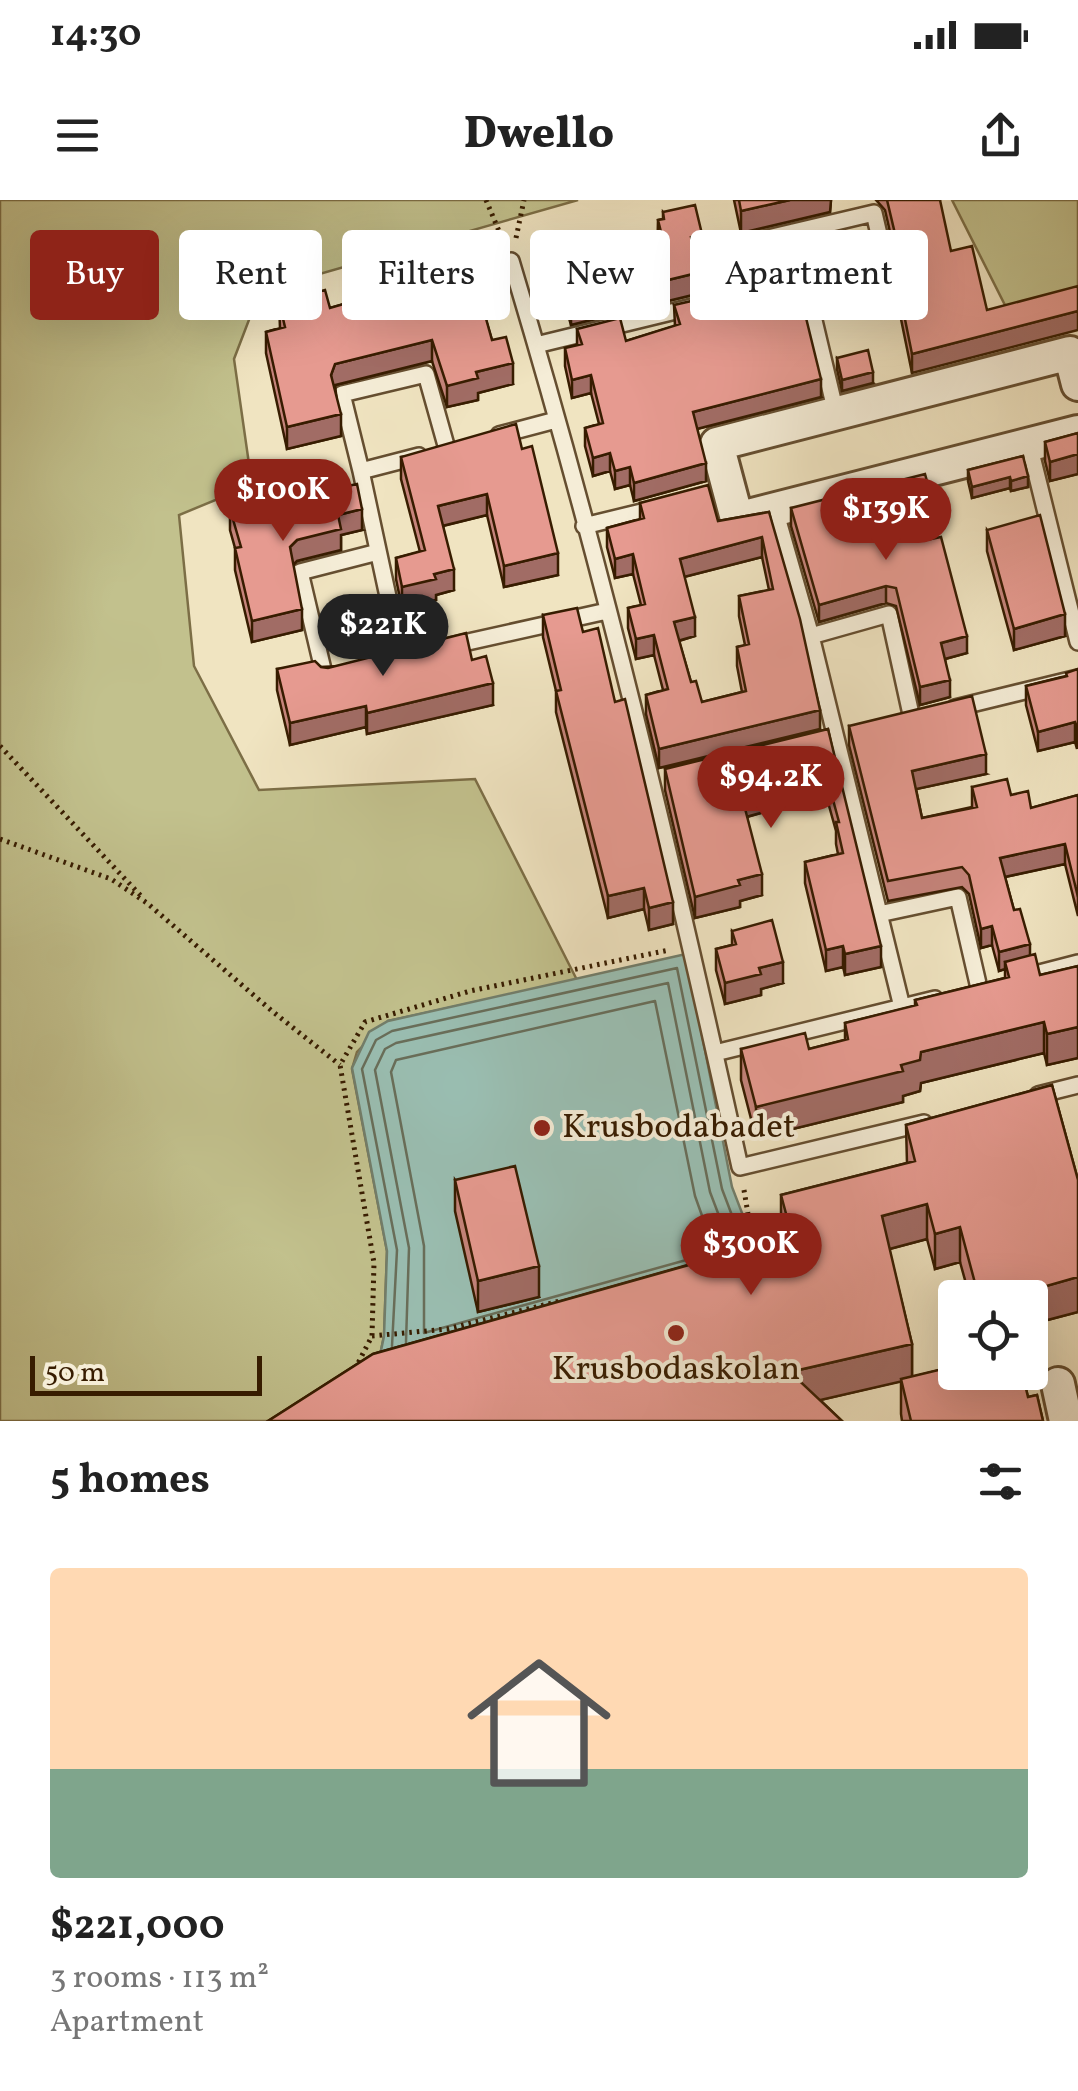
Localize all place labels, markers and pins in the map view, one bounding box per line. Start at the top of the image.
pin: $100K [213,459,353,544]
pin: $139K [816,478,956,563]
pin: $221K [313,594,453,679]
pin: $94.2K [690,746,852,831]
place label: Krusbodabadet [562,1104,795,1152]
marker: Krusbodabadet [531,1117,553,1139]
pin: $300K [681,1213,821,1298]
marker: Krusbodaskolan [665,1322,687,1344]
place label: Krusbodaskolan [552,1346,800,1394]

